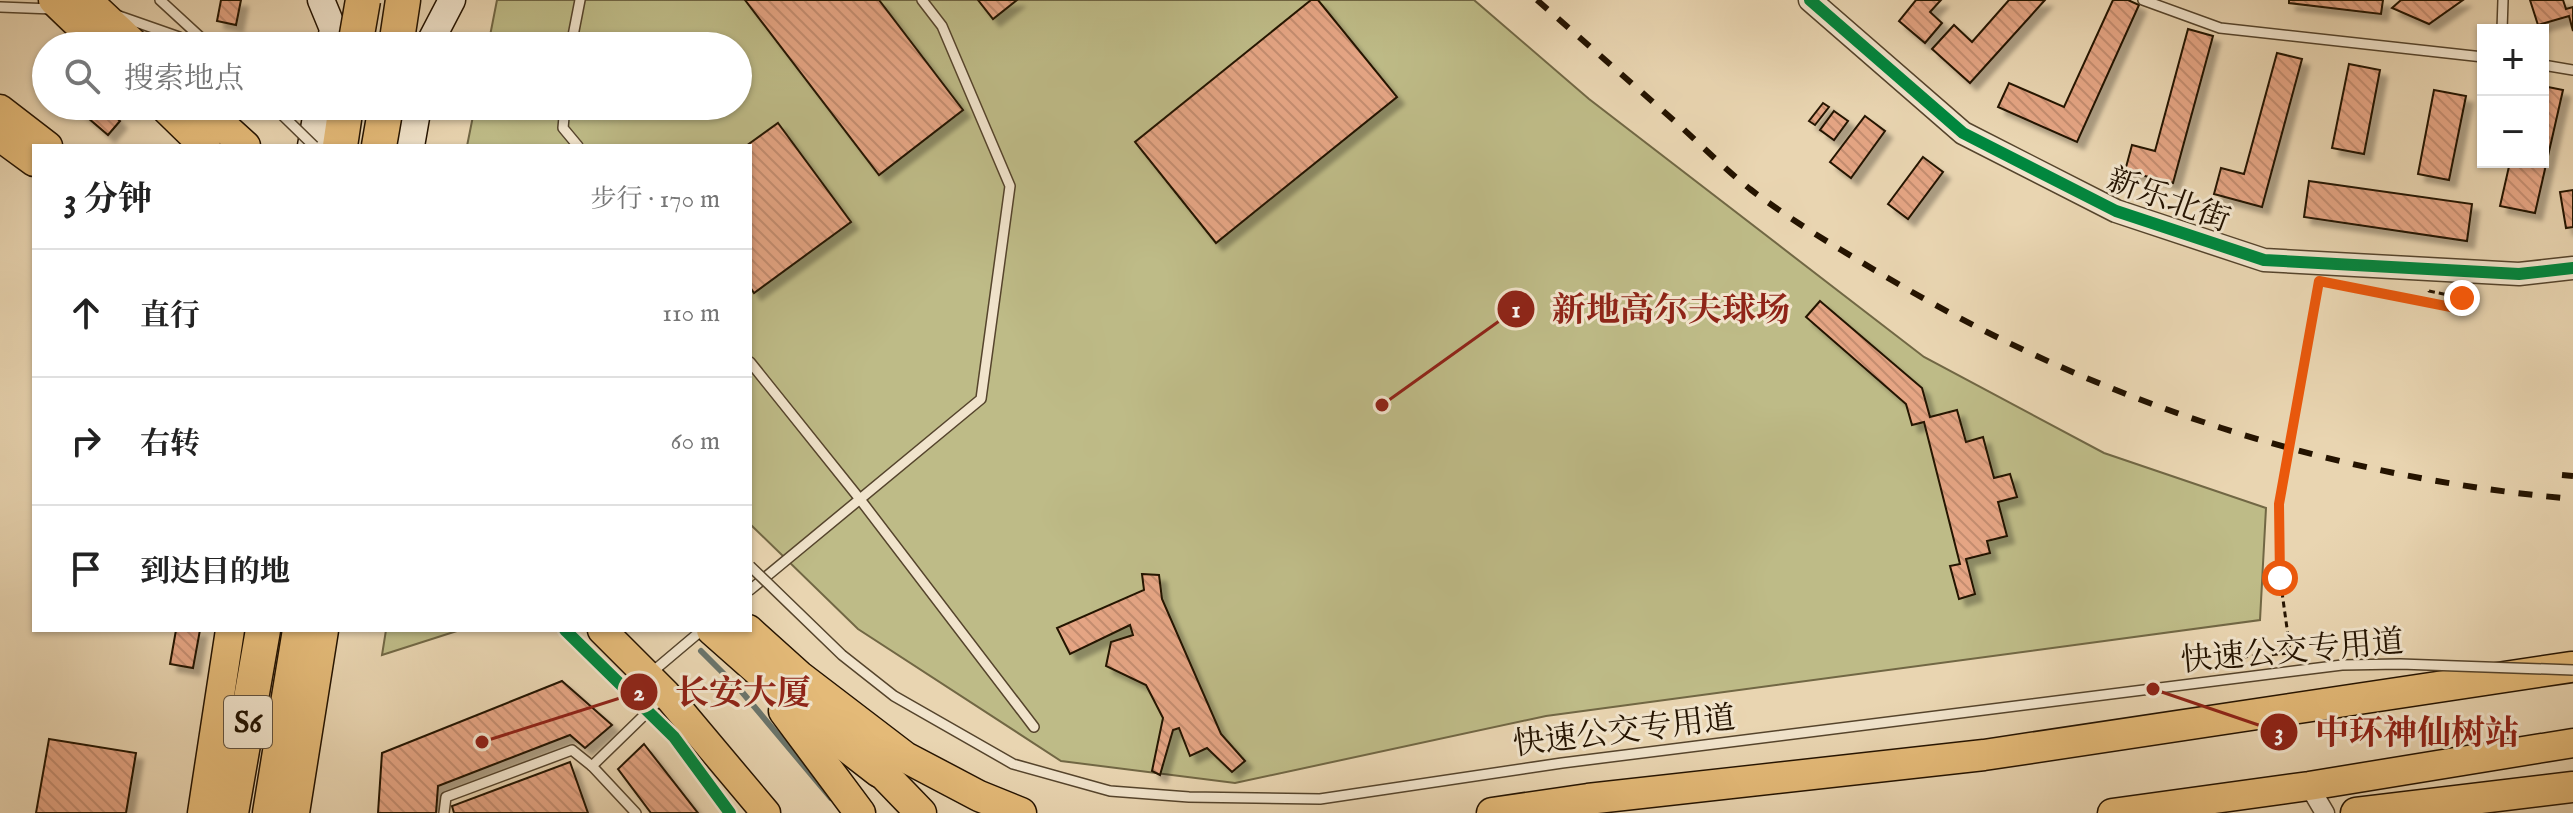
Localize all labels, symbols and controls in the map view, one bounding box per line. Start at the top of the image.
map controls [2477,24,2549,168]
button: + [2477,24,2549,96]
search box [32,32,752,120]
icon: search [60,54,104,98]
text: 搜索地点 [124,61,244,99]
button: − [2477,96,2549,168]
street label: 新乐北街 [2101,160,2235,243]
text: 3 分钟 [64,179,152,222]
text: 步行 · 170 m [591,183,720,216]
callout: 新地高尔夫球场 [1496,280,1806,338]
route end [2444,280,2480,316]
text: 新地高尔夫球场 [1552,290,1790,333]
icon: ahead [64,291,108,335]
text: 1 [1512,295,1521,326]
text: 110 m [662,297,720,330]
text: 直行 [140,298,200,336]
icon: right [64,419,108,463]
text: 60 m [671,425,720,458]
text: 右转 [140,426,200,464]
icon: arrive [64,547,108,591]
text: 到达目的地 [140,554,290,592]
route start [2262,560,2298,596]
street label: 快速公交专用道 [2179,622,2406,683]
callout: 长安大厦 [619,663,827,721]
text: 长安大厦 [675,673,811,716]
text: 2 [633,678,645,709]
road number: S6 [224,696,272,748]
street label: 快速公交专用道 [1511,698,1738,766]
callout: 中环神仙树站 [2259,703,2535,761]
text: 中环神仙树站 [2315,713,2519,756]
text: 3 [2275,718,2283,749]

